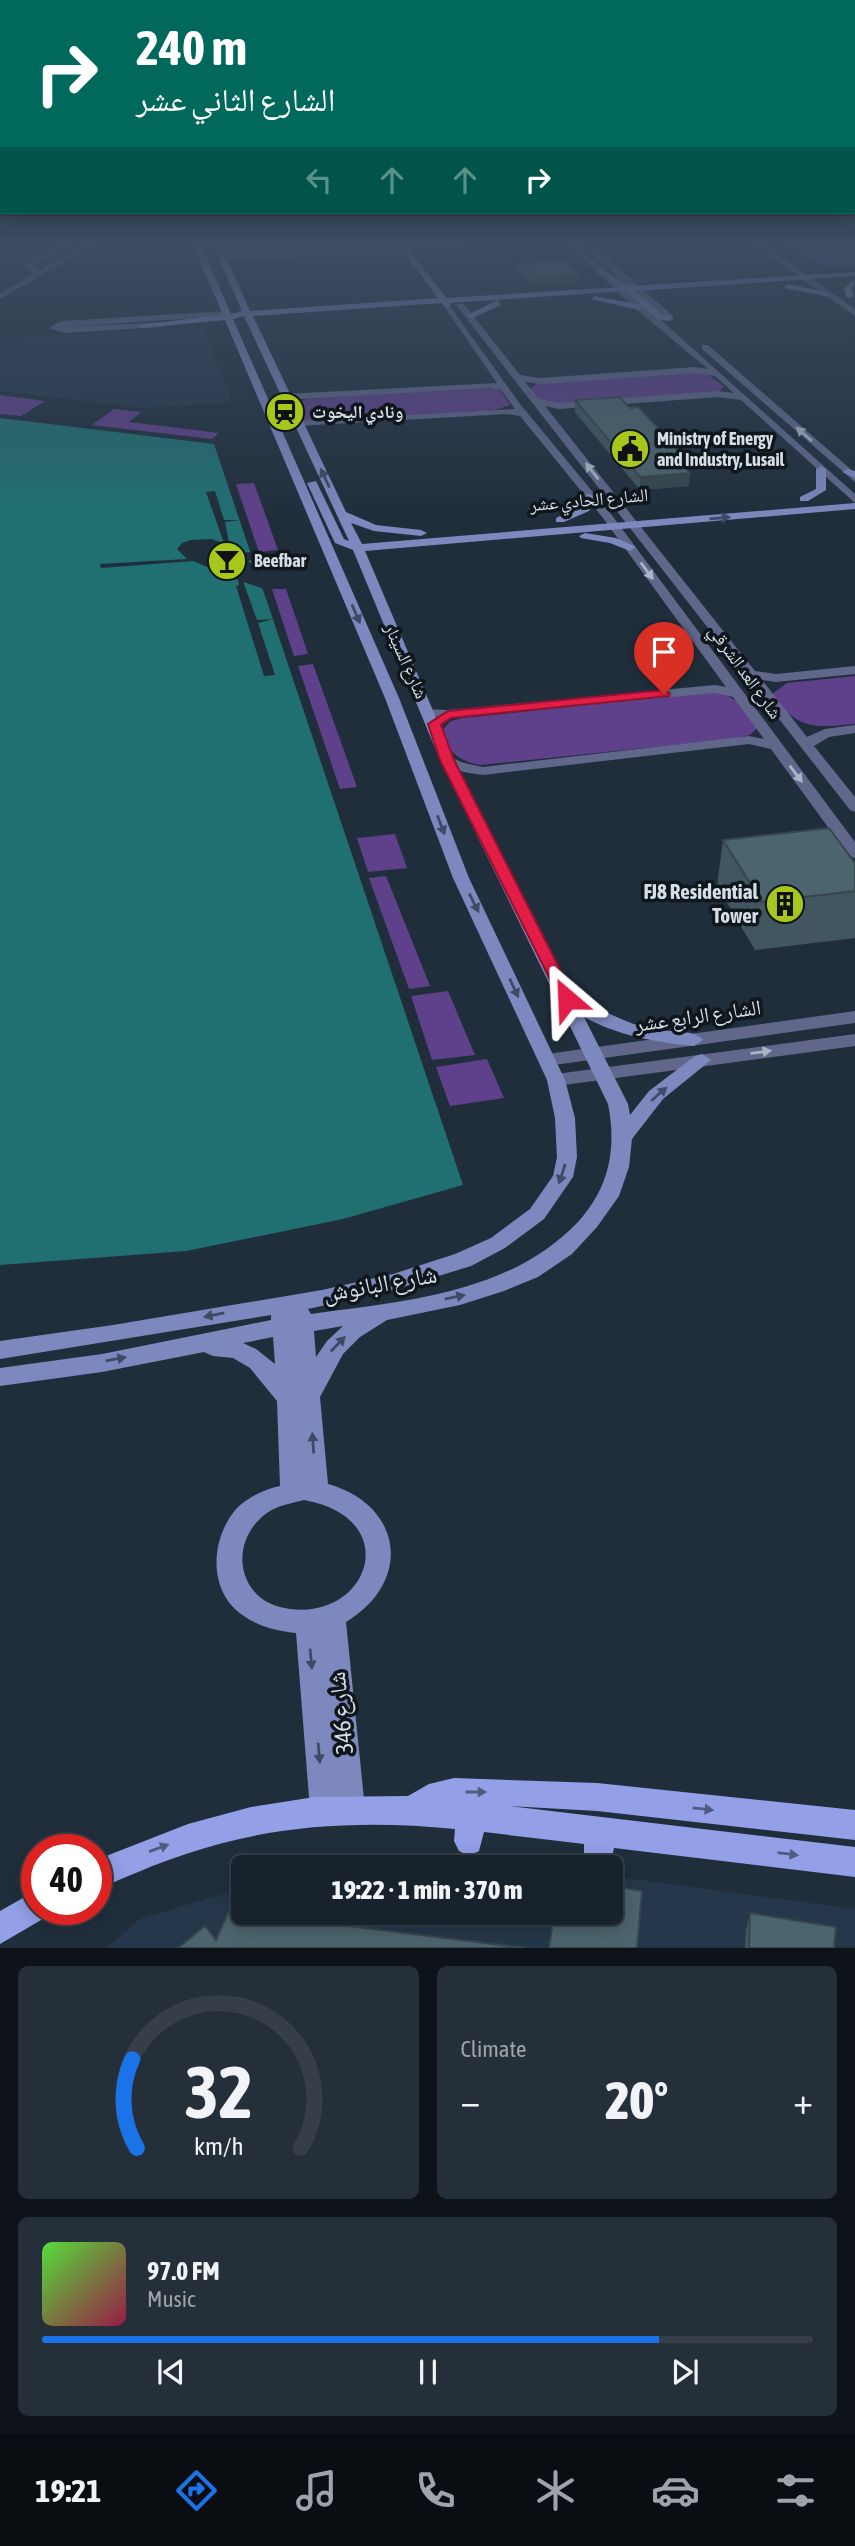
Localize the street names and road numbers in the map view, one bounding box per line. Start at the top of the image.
street label: الشارع الحادي عشر [528,484,649,520]
street label: شارع السينار [379,619,432,702]
street label: شارع العد الشرقي [701,621,786,725]
street label: الشارع الرابع عشر [632,994,763,1038]
street label: شارع البانوش [321,1260,439,1309]
street label: شارع 346 [323,1670,360,1756]

